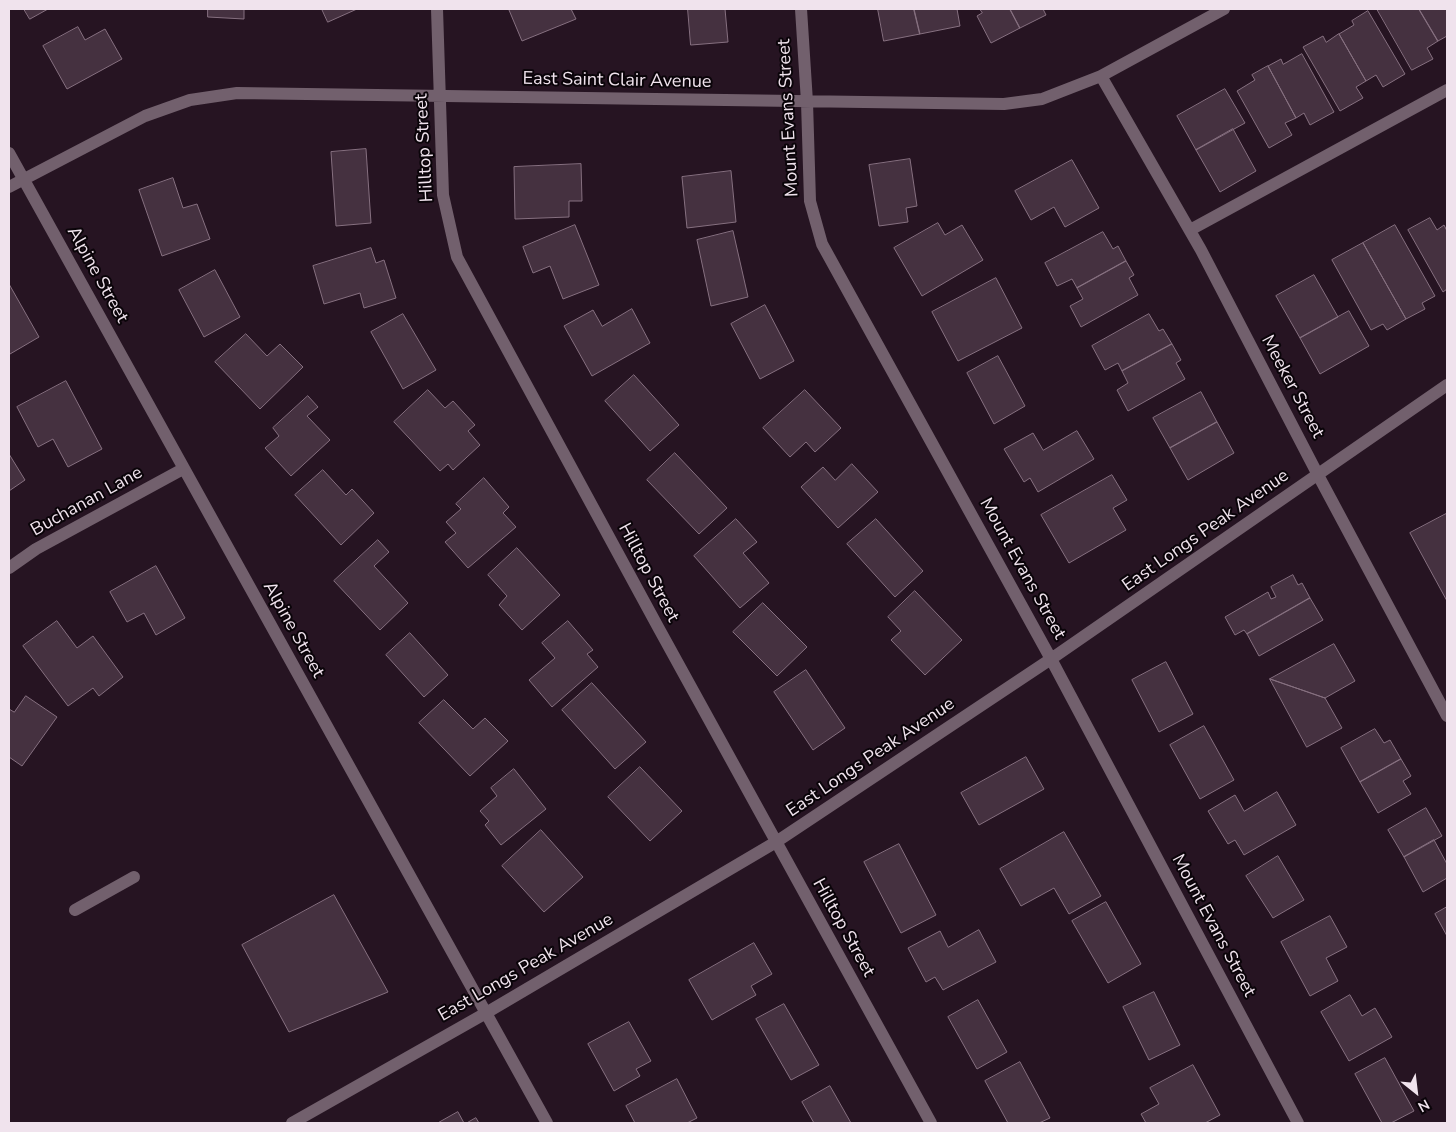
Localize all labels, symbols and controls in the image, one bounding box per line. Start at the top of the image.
street label: Mount Evans Street [774,38,804,198]
street label: East Saint Clair Avenue [522,69,712,93]
street label: Hilltop Street [411,93,439,203]
street label: Alpine Street [62,223,132,327]
street label: Meeker Street [1256,332,1328,442]
street label: Buchanan Lane [27,462,147,542]
street label: East Longs Peak Avenue [1119,465,1293,597]
street label: Mount Evans Street [974,495,1070,643]
street label: Hilltop Street [613,520,683,626]
street label: Alpine Street [258,578,328,682]
street label: East Longs Peak Avenue [783,694,959,822]
street label: Mount Evans Street [1166,851,1260,1001]
street label: Hilltop Street [807,875,879,981]
street label: East Longs Peak Avenue [435,909,617,1027]
north arrow [1391,1067,1441,1117]
text: N [1414,1095,1433,1116]

